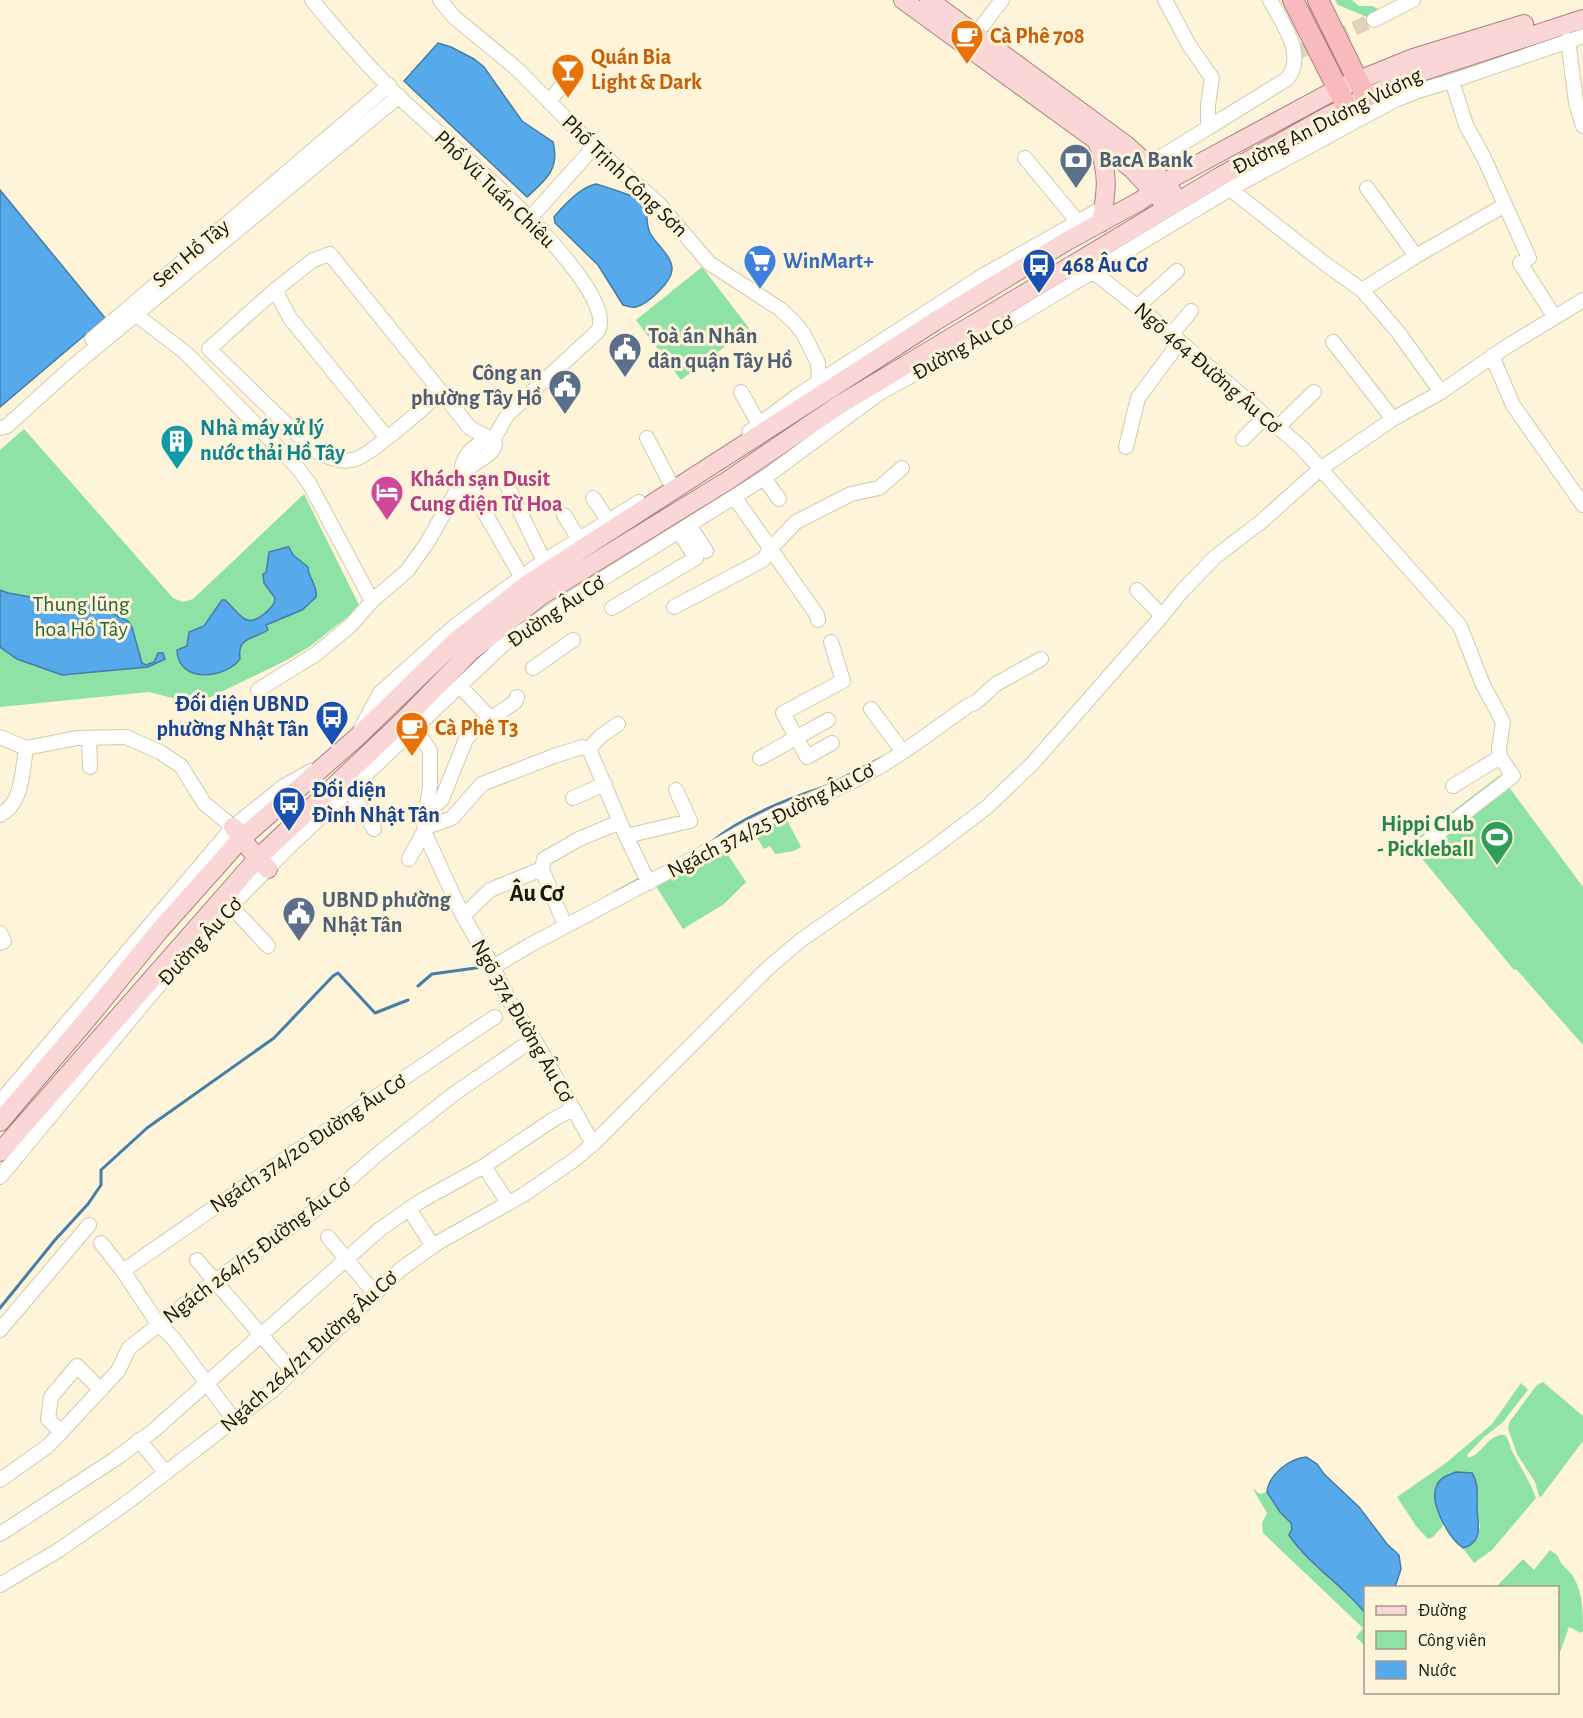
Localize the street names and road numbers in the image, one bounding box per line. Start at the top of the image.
street label: Đường An Dương Vương [1229,63,1426,178]
street label: Phố Trịnh Công Sơn [558,111,692,241]
street label: Phố Vũ Tuấn Chiêu [430,126,560,252]
street label: Sen Hồ Tây [148,214,234,291]
street label: Ngõ 464 Đường Âu Cơ [1130,297,1287,438]
street label: Đường Âu Cơ [908,309,1018,384]
street label: Đường Âu Cơ [503,570,609,652]
street label: Ngách 374/25 Đường Âu Cơ [663,757,878,882]
street label: Đường Âu Cơ [153,892,246,990]
street label: Ngõ 374 Đường Âu Cơ [467,935,580,1106]
street label: Ngách 374/20 Đường Âu Cơ [205,1068,410,1217]
street label: Ngách 264/15 Đường Âu Cơ [158,1172,355,1328]
street label: Ngách 264/21 Đường Âu Cơ [216,1265,402,1436]

